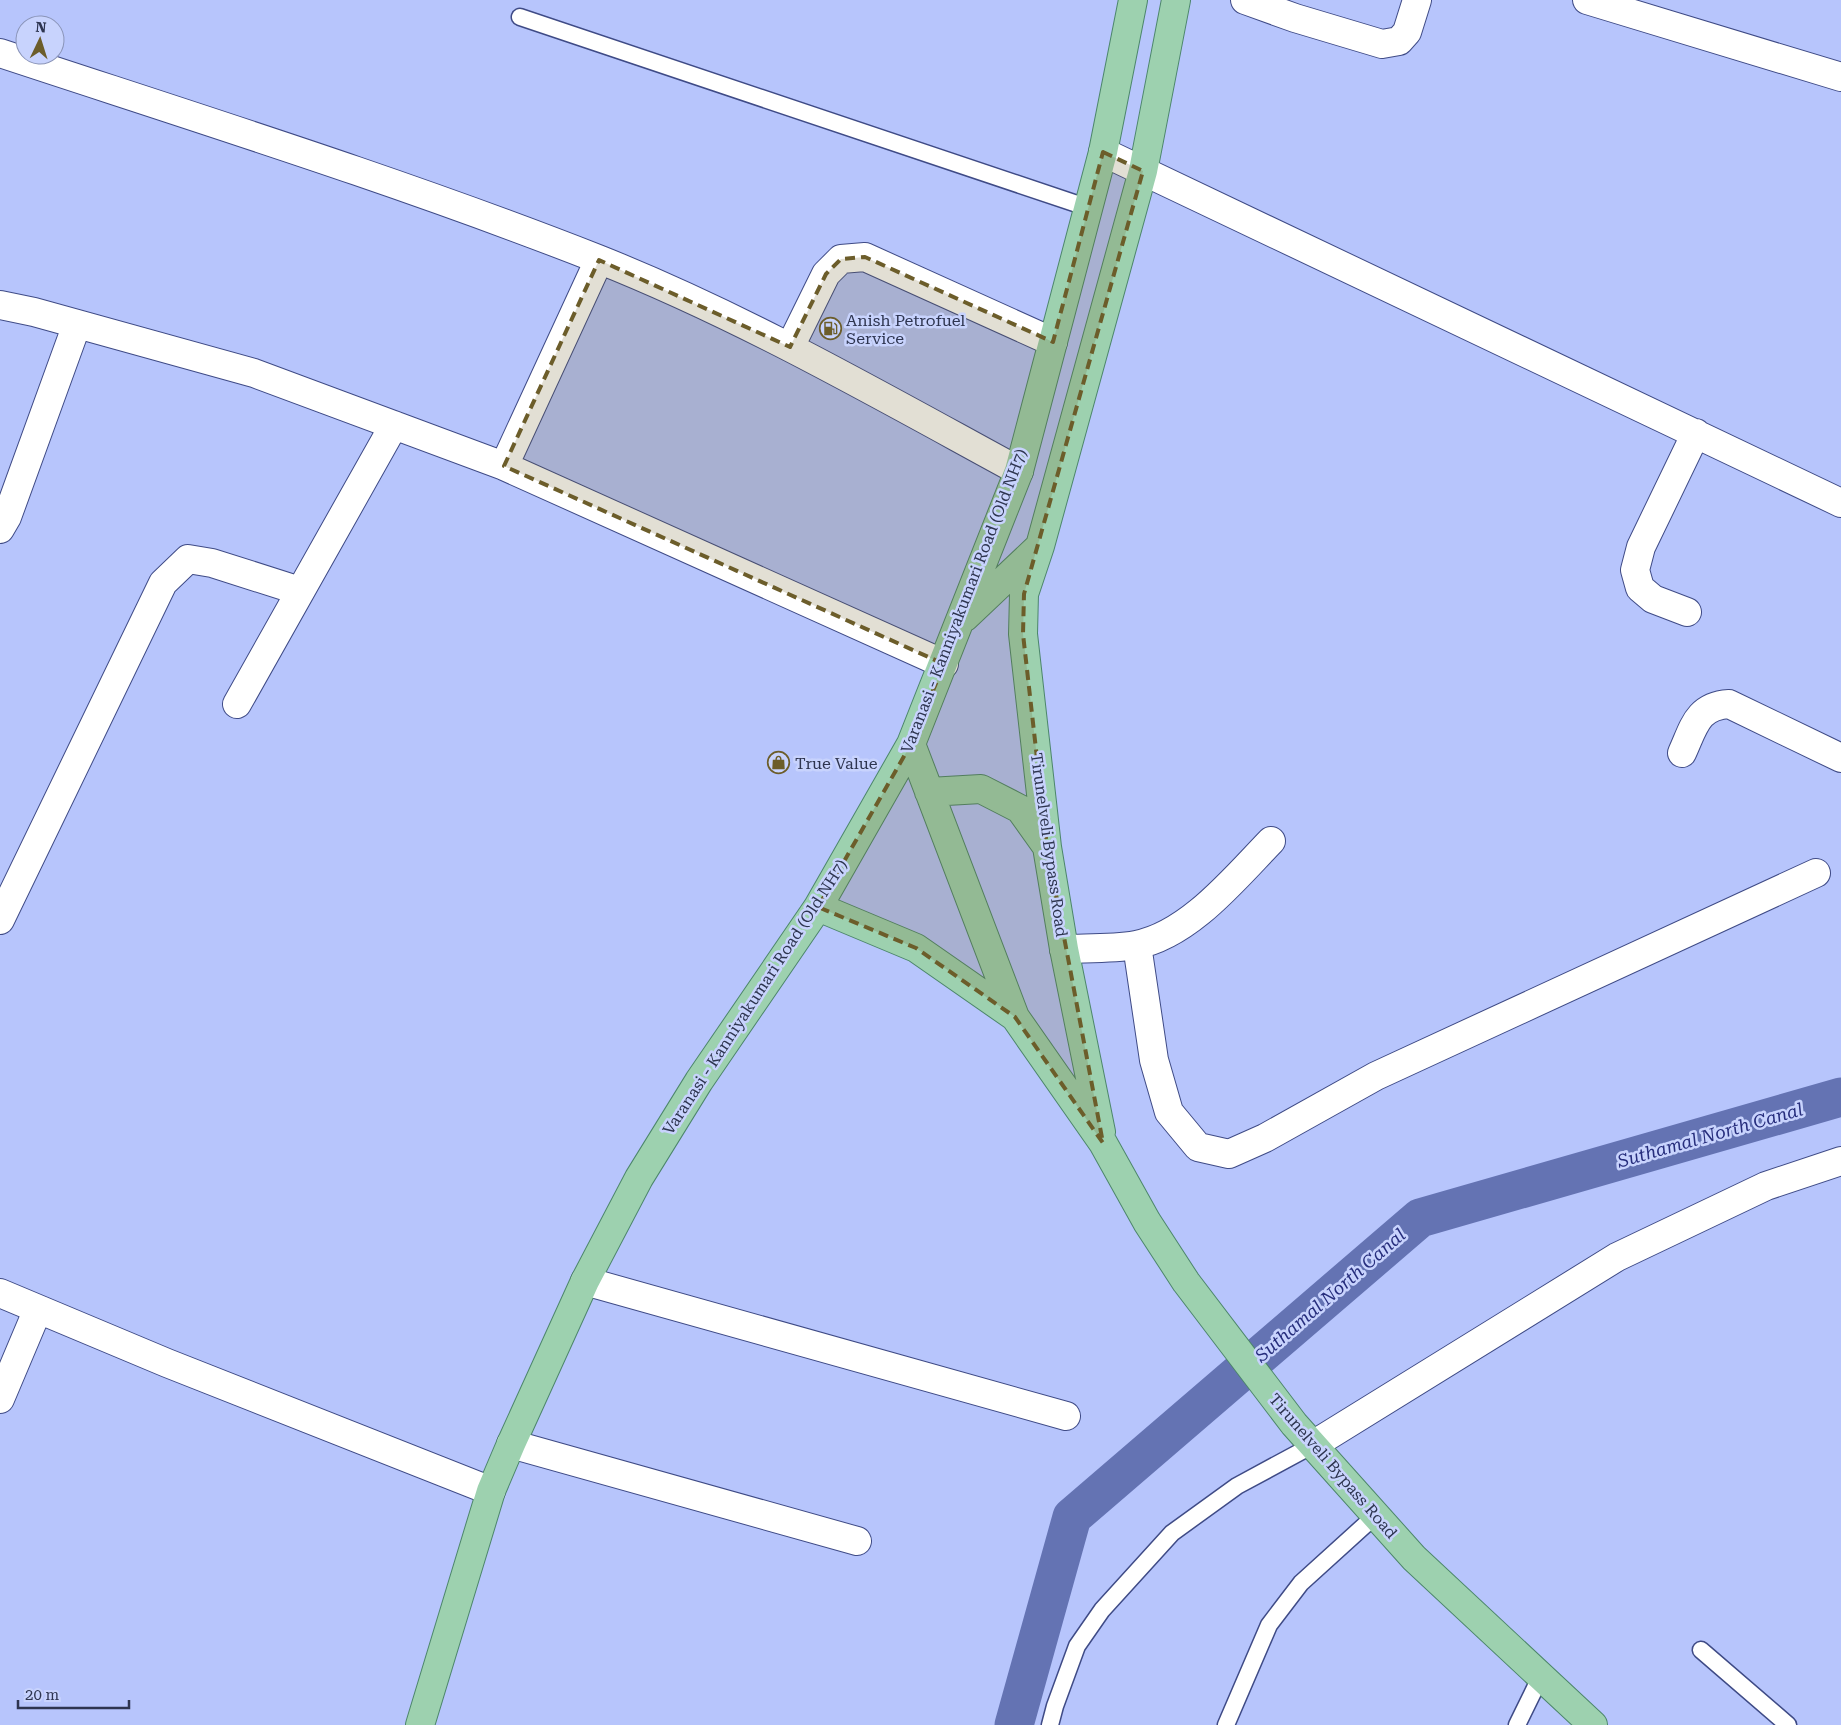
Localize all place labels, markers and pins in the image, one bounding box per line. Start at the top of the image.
place label: Anish Petrofuel Service [846,311,965,348]
fuel station icon: Anish Petrofuel Service [818,317,842,341]
shop icon: True Value [767,751,791,775]
place label: True Value [795,754,878,773]

